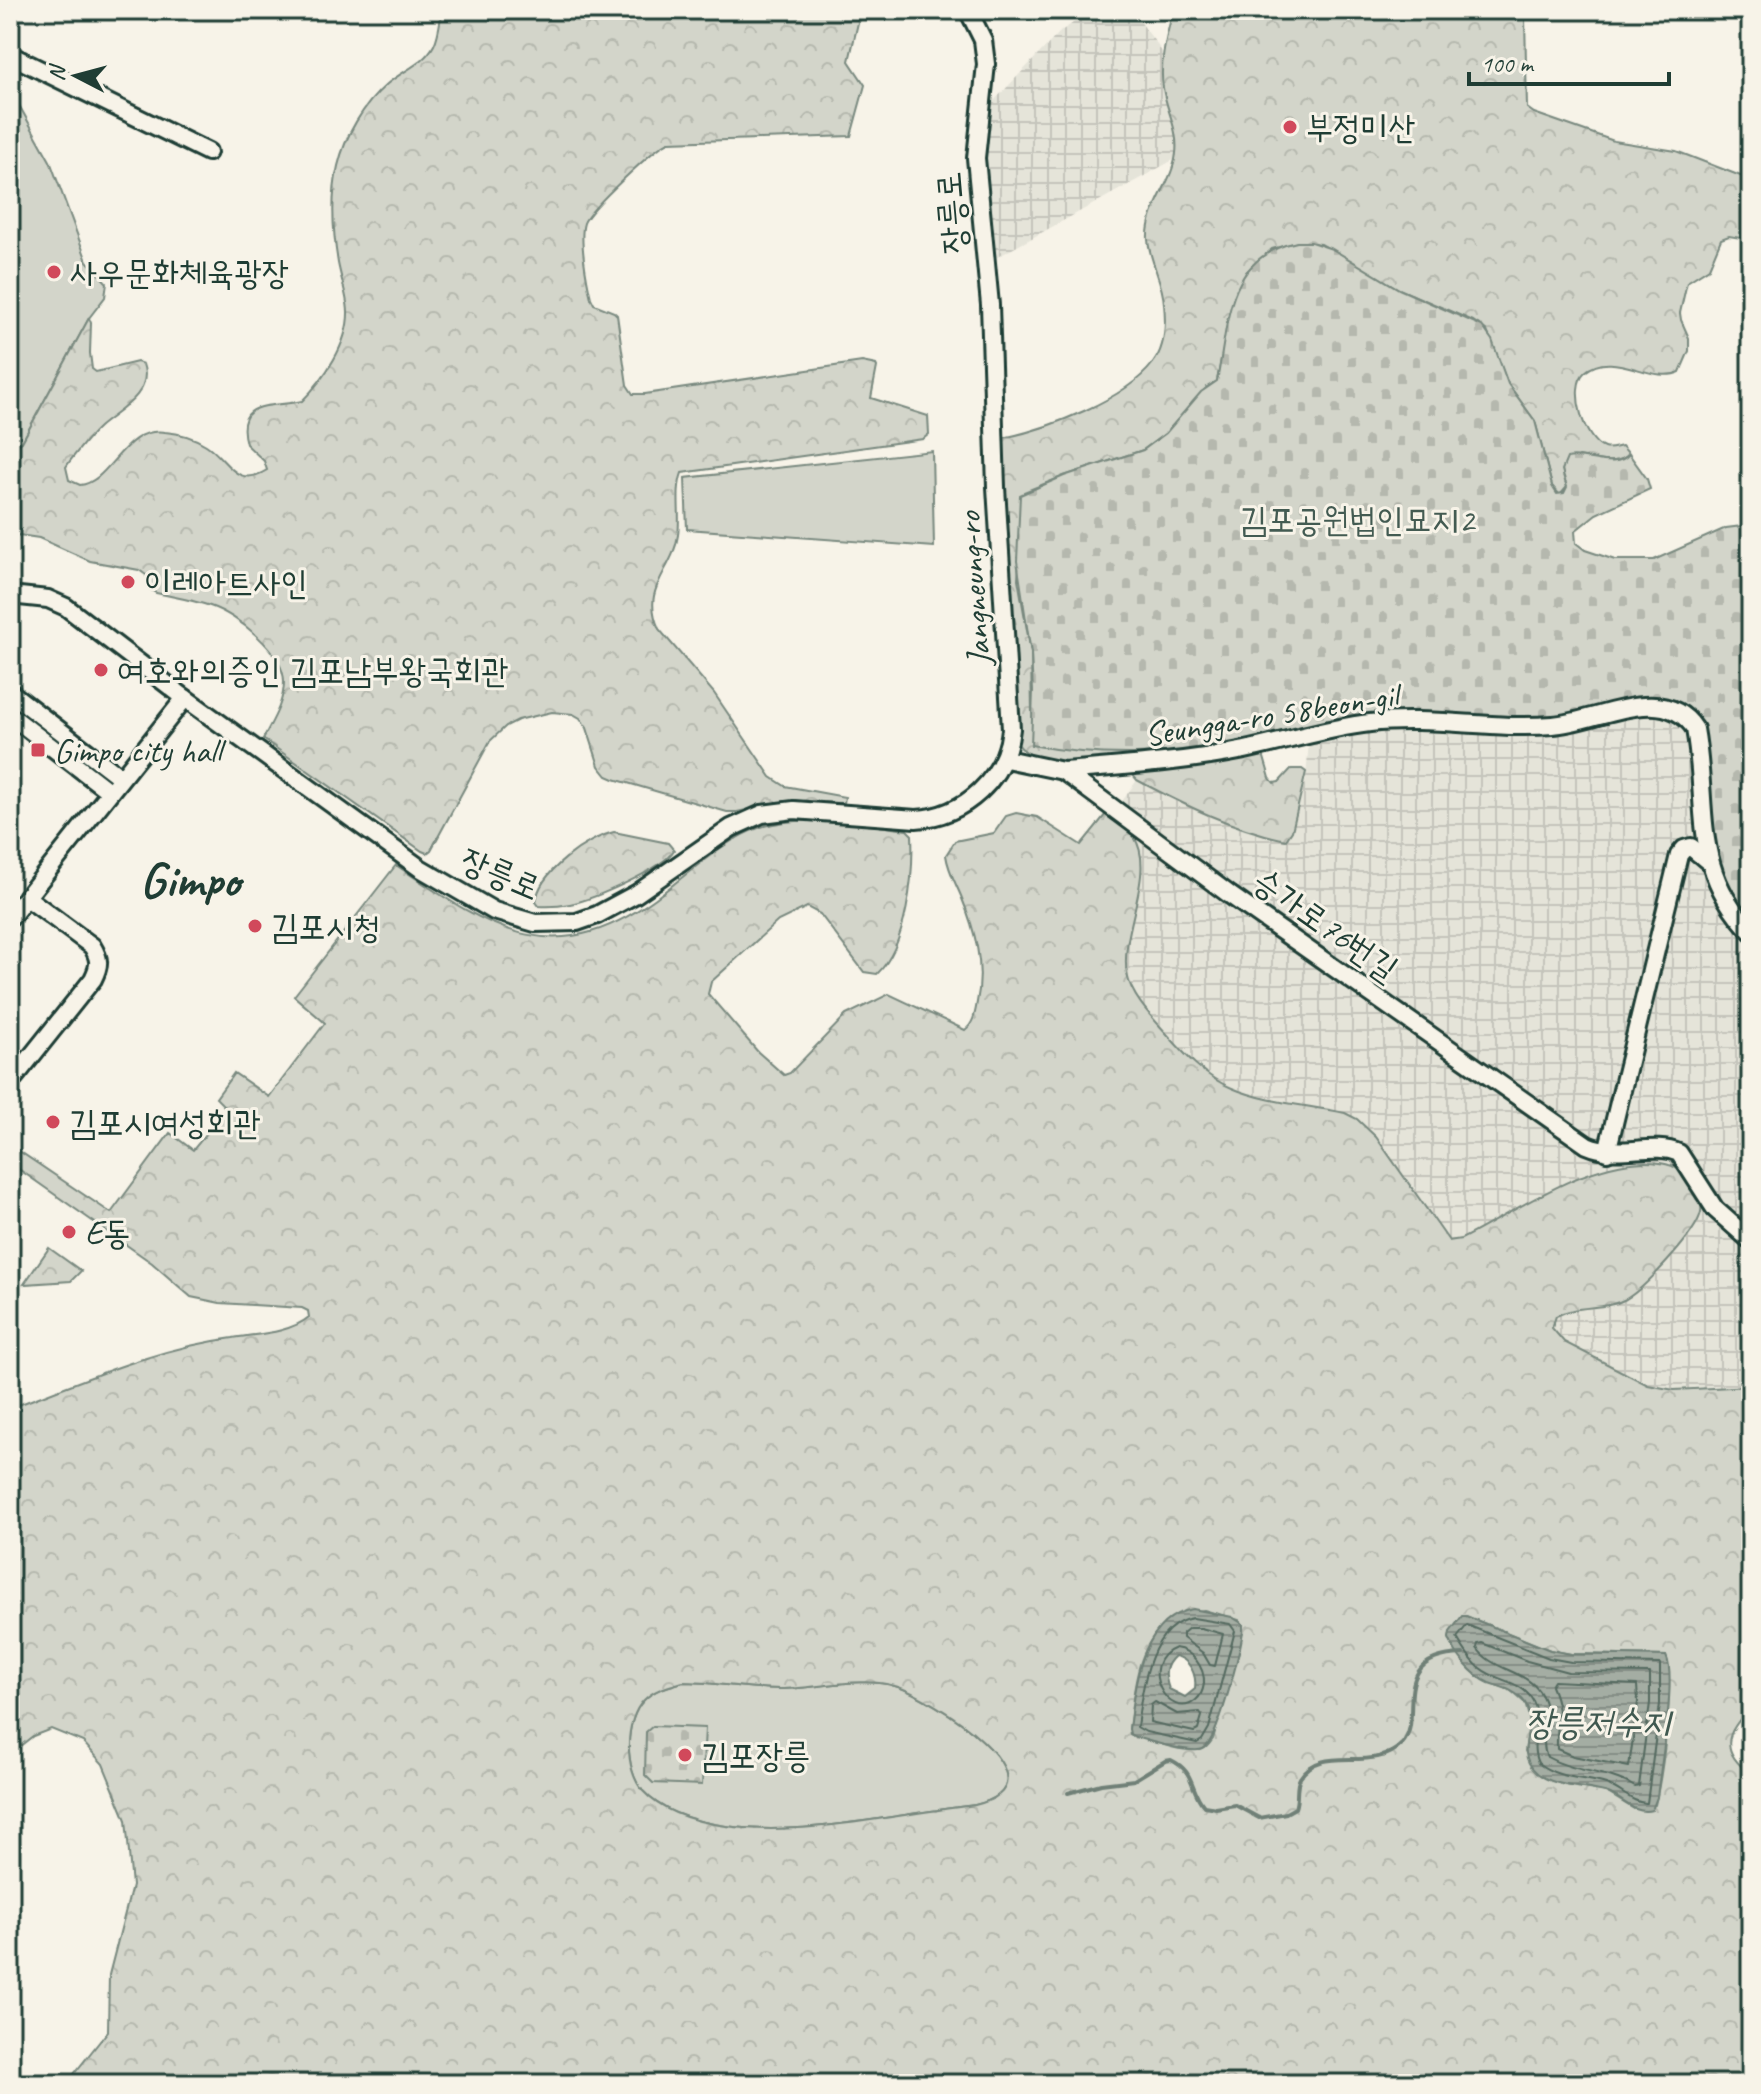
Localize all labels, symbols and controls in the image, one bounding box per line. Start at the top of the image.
north arrow [36,36,116,116]
scale bar [1469,36,1669,86]
text: 100 m [1481,49,1535,79]
text: N [42,62,72,82]
place label: 부정미산 [1306,106,1415,149]
marker: 부정미산 [1281,118,1299,136]
street label: 장릉로 [927,170,976,256]
place label: 사우문화체육광장 [70,251,289,294]
marker: 사우문화체육광장 [45,263,63,281]
park label: 김포공원법인묘지2 [1240,498,1477,541]
street label: Jangneung-ro [947,509,1000,669]
place label: 이레아트사인 [144,561,308,604]
marker: 이레아트사인 [119,573,137,591]
place label: 여호와의증인 김포남부왕국회관 [117,649,508,692]
marker: 여호와의증인 김포남부왕국회관 [92,661,110,679]
street label: Seungga-ro 58beon-gil [1141,672,1407,756]
place label: Gimpo city hall [54,729,228,772]
marker: Gimpo city hall [29,741,47,759]
street label: 장릉로 [455,838,547,909]
district label: Gimpo [140,848,245,911]
street label: 승가로76번길 [1245,859,1407,990]
place label: 김포시청 [271,905,380,948]
marker: 김포시청 [246,917,264,935]
place label: 김포시여성회관 [69,1101,261,1144]
marker: 김포시여성회관 [44,1113,62,1131]
place label: E동 [85,1211,130,1254]
marker: E동 [60,1223,78,1241]
water label: 장릉저수지 [1526,1699,1674,1745]
place label: 김포장릉 [701,1734,810,1777]
marker: 김포장릉 [676,1746,694,1764]

